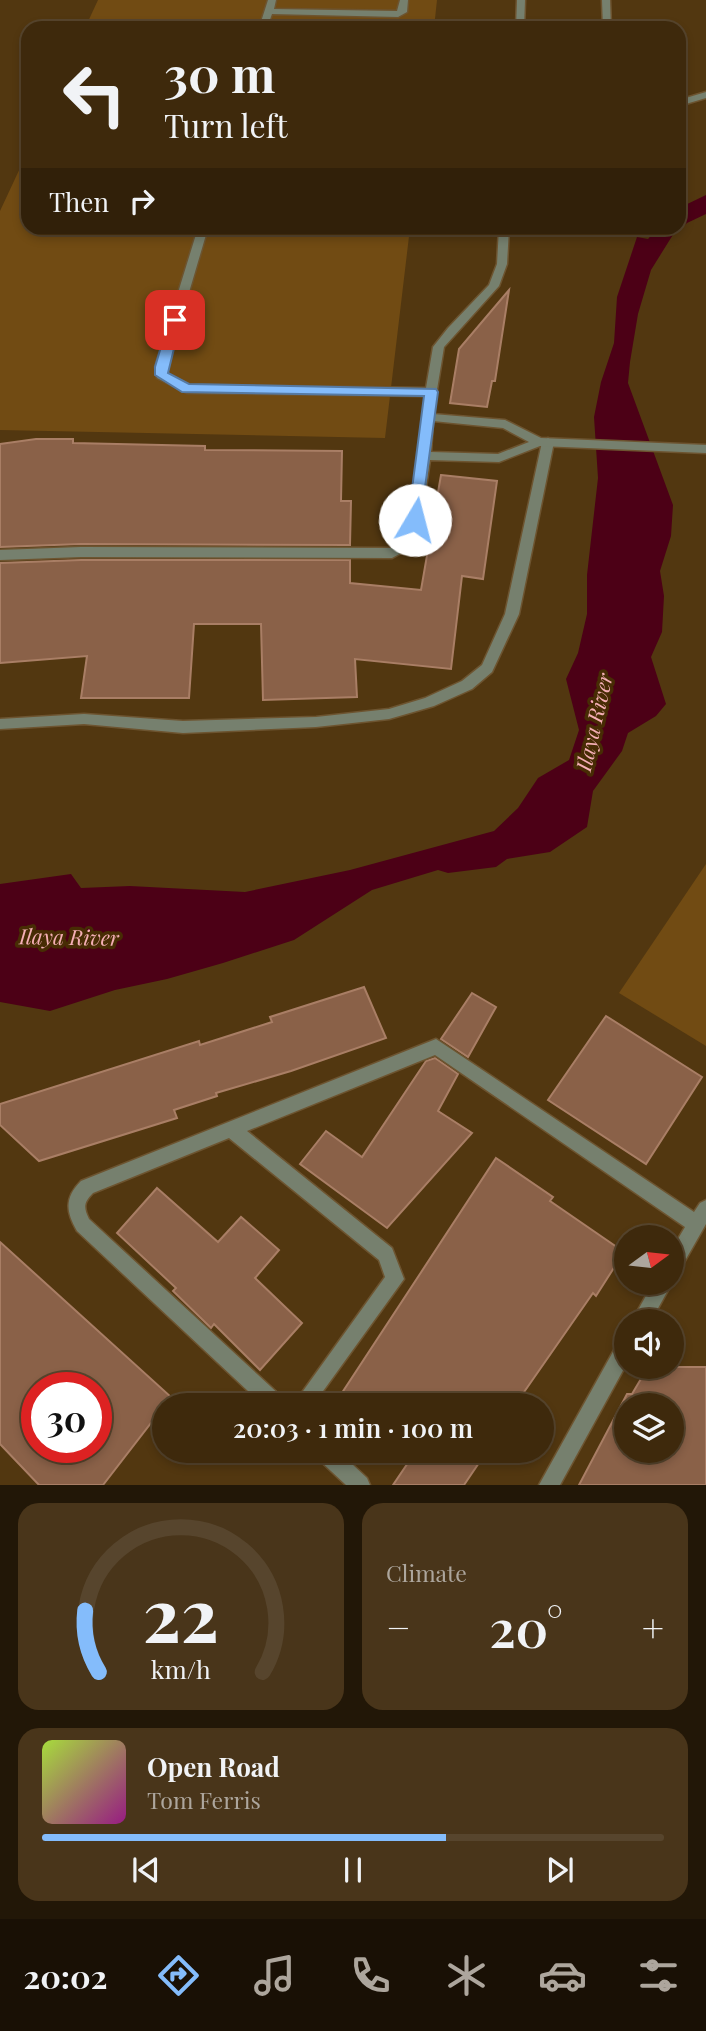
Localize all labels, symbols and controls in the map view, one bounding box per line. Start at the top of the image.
text: 30 m [164,40,275,105]
icon: left [49,49,140,140]
text: Turn left [164,103,288,146]
icon: right [123,182,161,220]
text: Then [49,184,109,219]
pin [145,290,205,350]
icon: arrive [156,301,194,339]
position arrow [378,483,452,557]
water label: Ilaya River [568,669,618,775]
water label: Ilaya River [18,921,120,951]
north arrow [614,1225,684,1295]
map controls [614,1225,684,1463]
button: sound [614,1309,684,1379]
speed limit sign: 30 [21,1372,112,1463]
button: layers [614,1393,684,1463]
text: 20:03 · 1 min · 100 m [233,1410,473,1445]
text: Climate [386,1557,467,1588]
text: 22 [143,1564,219,1661]
text: 20° [489,1592,563,1661]
text: − [386,1601,411,1652]
text: + [642,1601,664,1652]
text: km/h [151,1652,211,1685]
text: Open Road [147,1749,280,1784]
text: Tom Ferris [147,1784,261,1815]
icon: previous [127,1851,165,1889]
icon: pause [334,1851,372,1889]
icon: next [541,1851,579,1889]
icon: directions [154,1951,203,2000]
icon: music [250,1951,299,2000]
icon: phone [346,1951,395,2000]
icon: climate [442,1951,491,2000]
icon: car [538,1951,587,2000]
icon: filters [634,1951,683,2000]
text: 20:02 [23,1954,107,1997]

